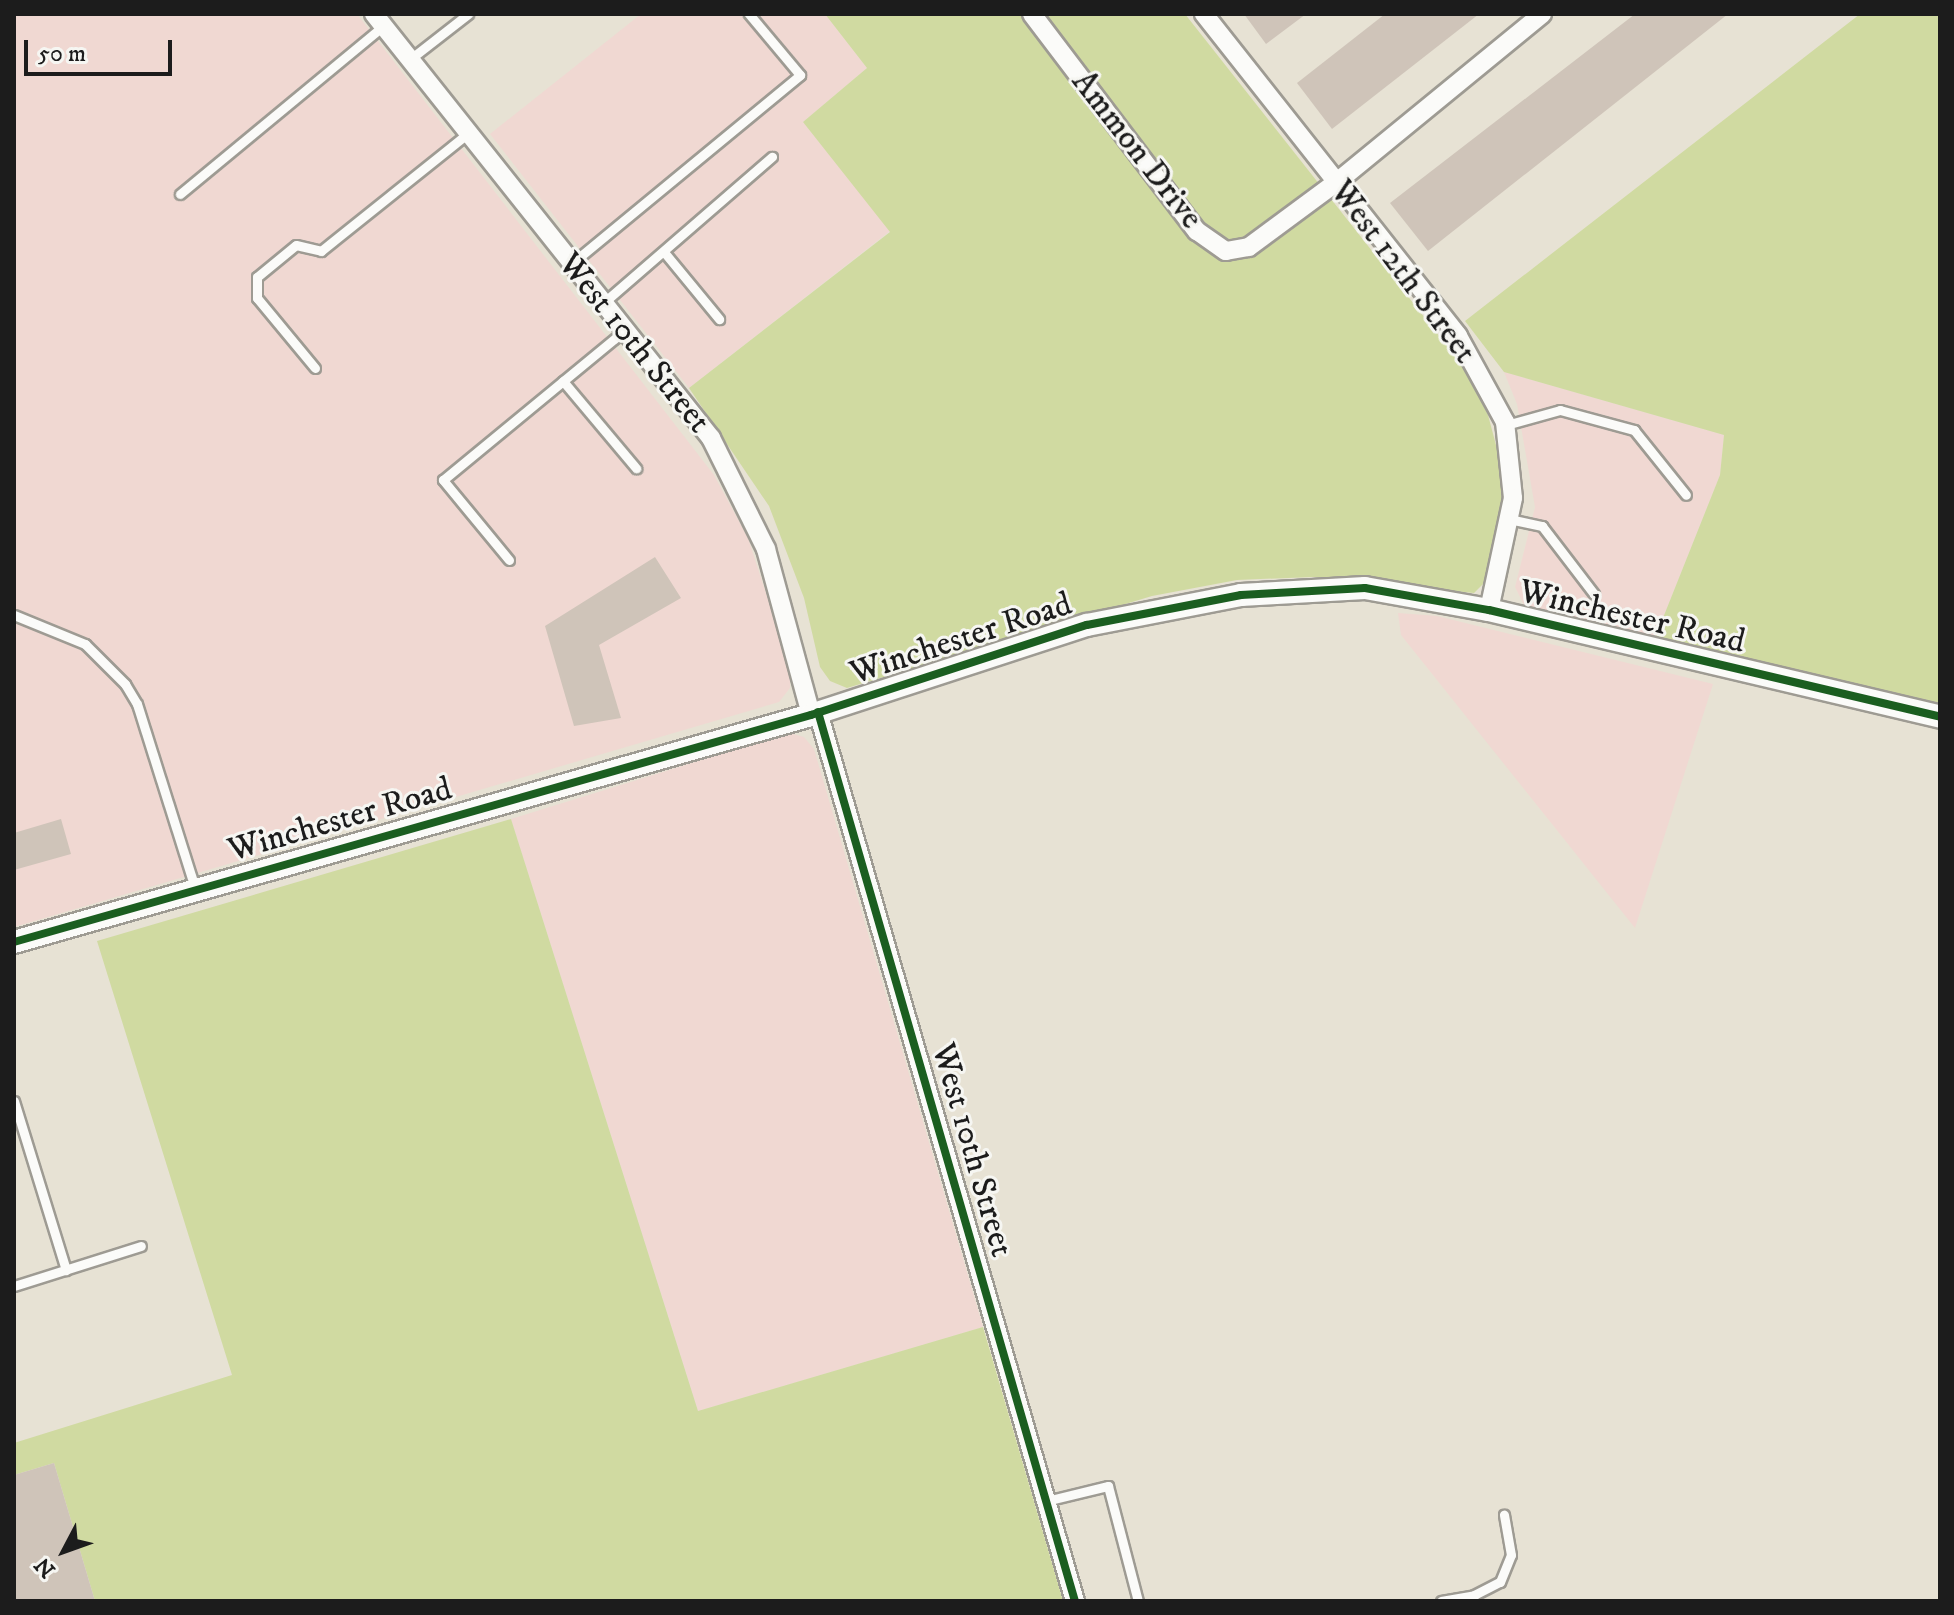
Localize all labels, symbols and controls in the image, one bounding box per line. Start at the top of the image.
scale bar [28,24,176,74]
text: 50 m [38,39,86,69]
street label: Ammon Drive [1062,63,1212,237]
street label: West 12th Street [1321,172,1485,372]
street label: West 10th Street [549,245,719,441]
street label: Winchester Road [1515,571,1749,663]
street label: Winchester Road [845,584,1077,694]
street label: Winchester Road [224,769,456,871]
street label: West 10th Street [922,1039,1022,1261]
north arrow [24,1511,104,1591]
text: N [29,1551,62,1583]

